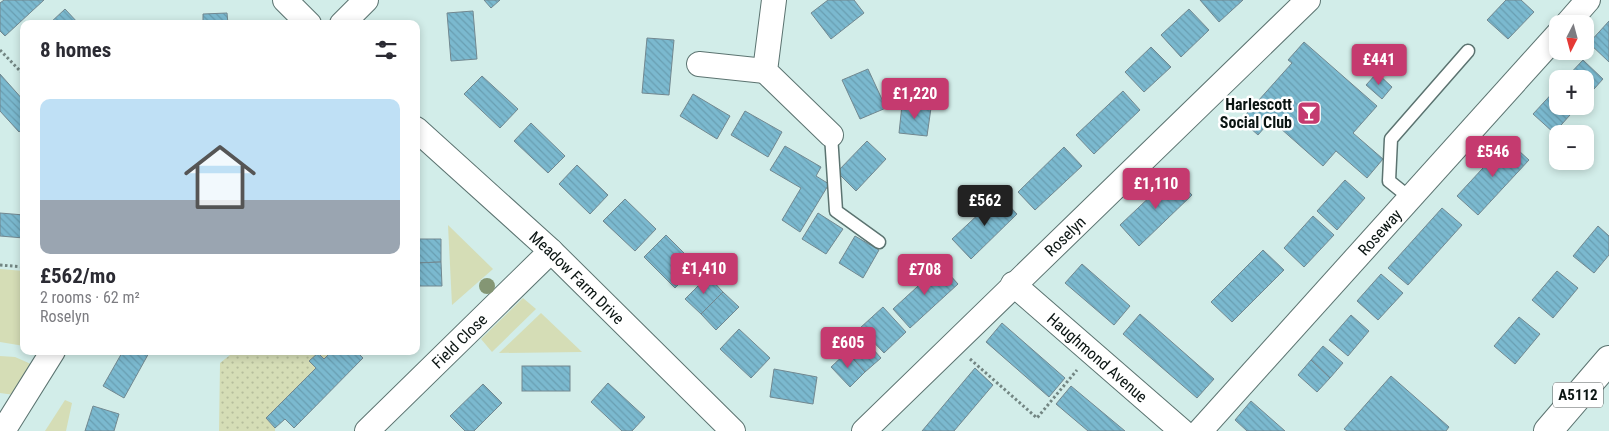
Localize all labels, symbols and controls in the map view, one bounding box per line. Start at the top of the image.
north arrow [1549,15,1594,60]
map controls [1549,15,1594,170]
icon: filters [372,36,400,64]
text: 8 homes [40,38,111,62]
pin: £441 [1349,44,1409,86]
text: £441 [1363,50,1395,69]
button: + [1549,70,1594,115]
pin: £1,220 [874,78,956,120]
text: £1,220 [893,84,937,103]
place label: Harlescott Social Club [1220,95,1292,132]
bar icon: Harlescott Social Club [1296,100,1322,126]
button: − [1549,125,1594,170]
icon: home [175,132,265,222]
pin: £546 [1463,136,1523,178]
text: £546 [1477,142,1509,161]
pin: £1,110 [1115,168,1197,210]
text: £1,110 [1134,174,1178,193]
pin: £562 [955,184,1015,227]
text: £562 [969,191,1001,210]
street label: Roseway [1354,205,1406,259]
street label: Roselyn [1041,212,1090,260]
street label: Meadow Farm Drive [525,227,628,328]
pin: £1,410 [663,252,745,295]
pin: £708 [895,254,955,296]
text: £1,410 [682,259,726,278]
text: £708 [909,260,941,279]
text: £562/mo [40,264,116,288]
text: 2 rooms · 62 m² [40,288,140,307]
text: Roselyn [40,307,89,326]
street label: Haughmond Avenue [1043,309,1151,407]
street label: Field Close [428,310,491,372]
pin: £605 [818,326,878,369]
text: £605 [832,333,864,352]
road number: A5112 [1553,382,1603,408]

